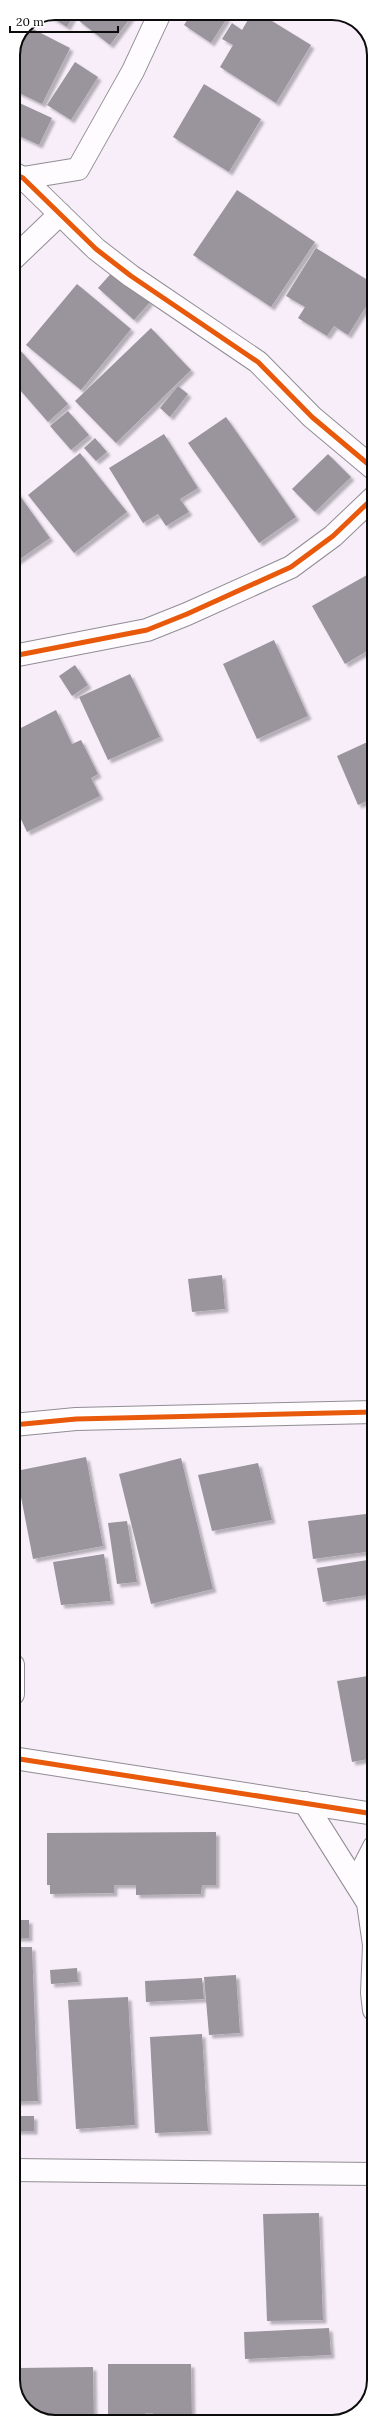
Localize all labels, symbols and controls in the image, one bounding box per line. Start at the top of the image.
scale bar [10,8,118,34]
text: 20 m [16,14,44,29]

